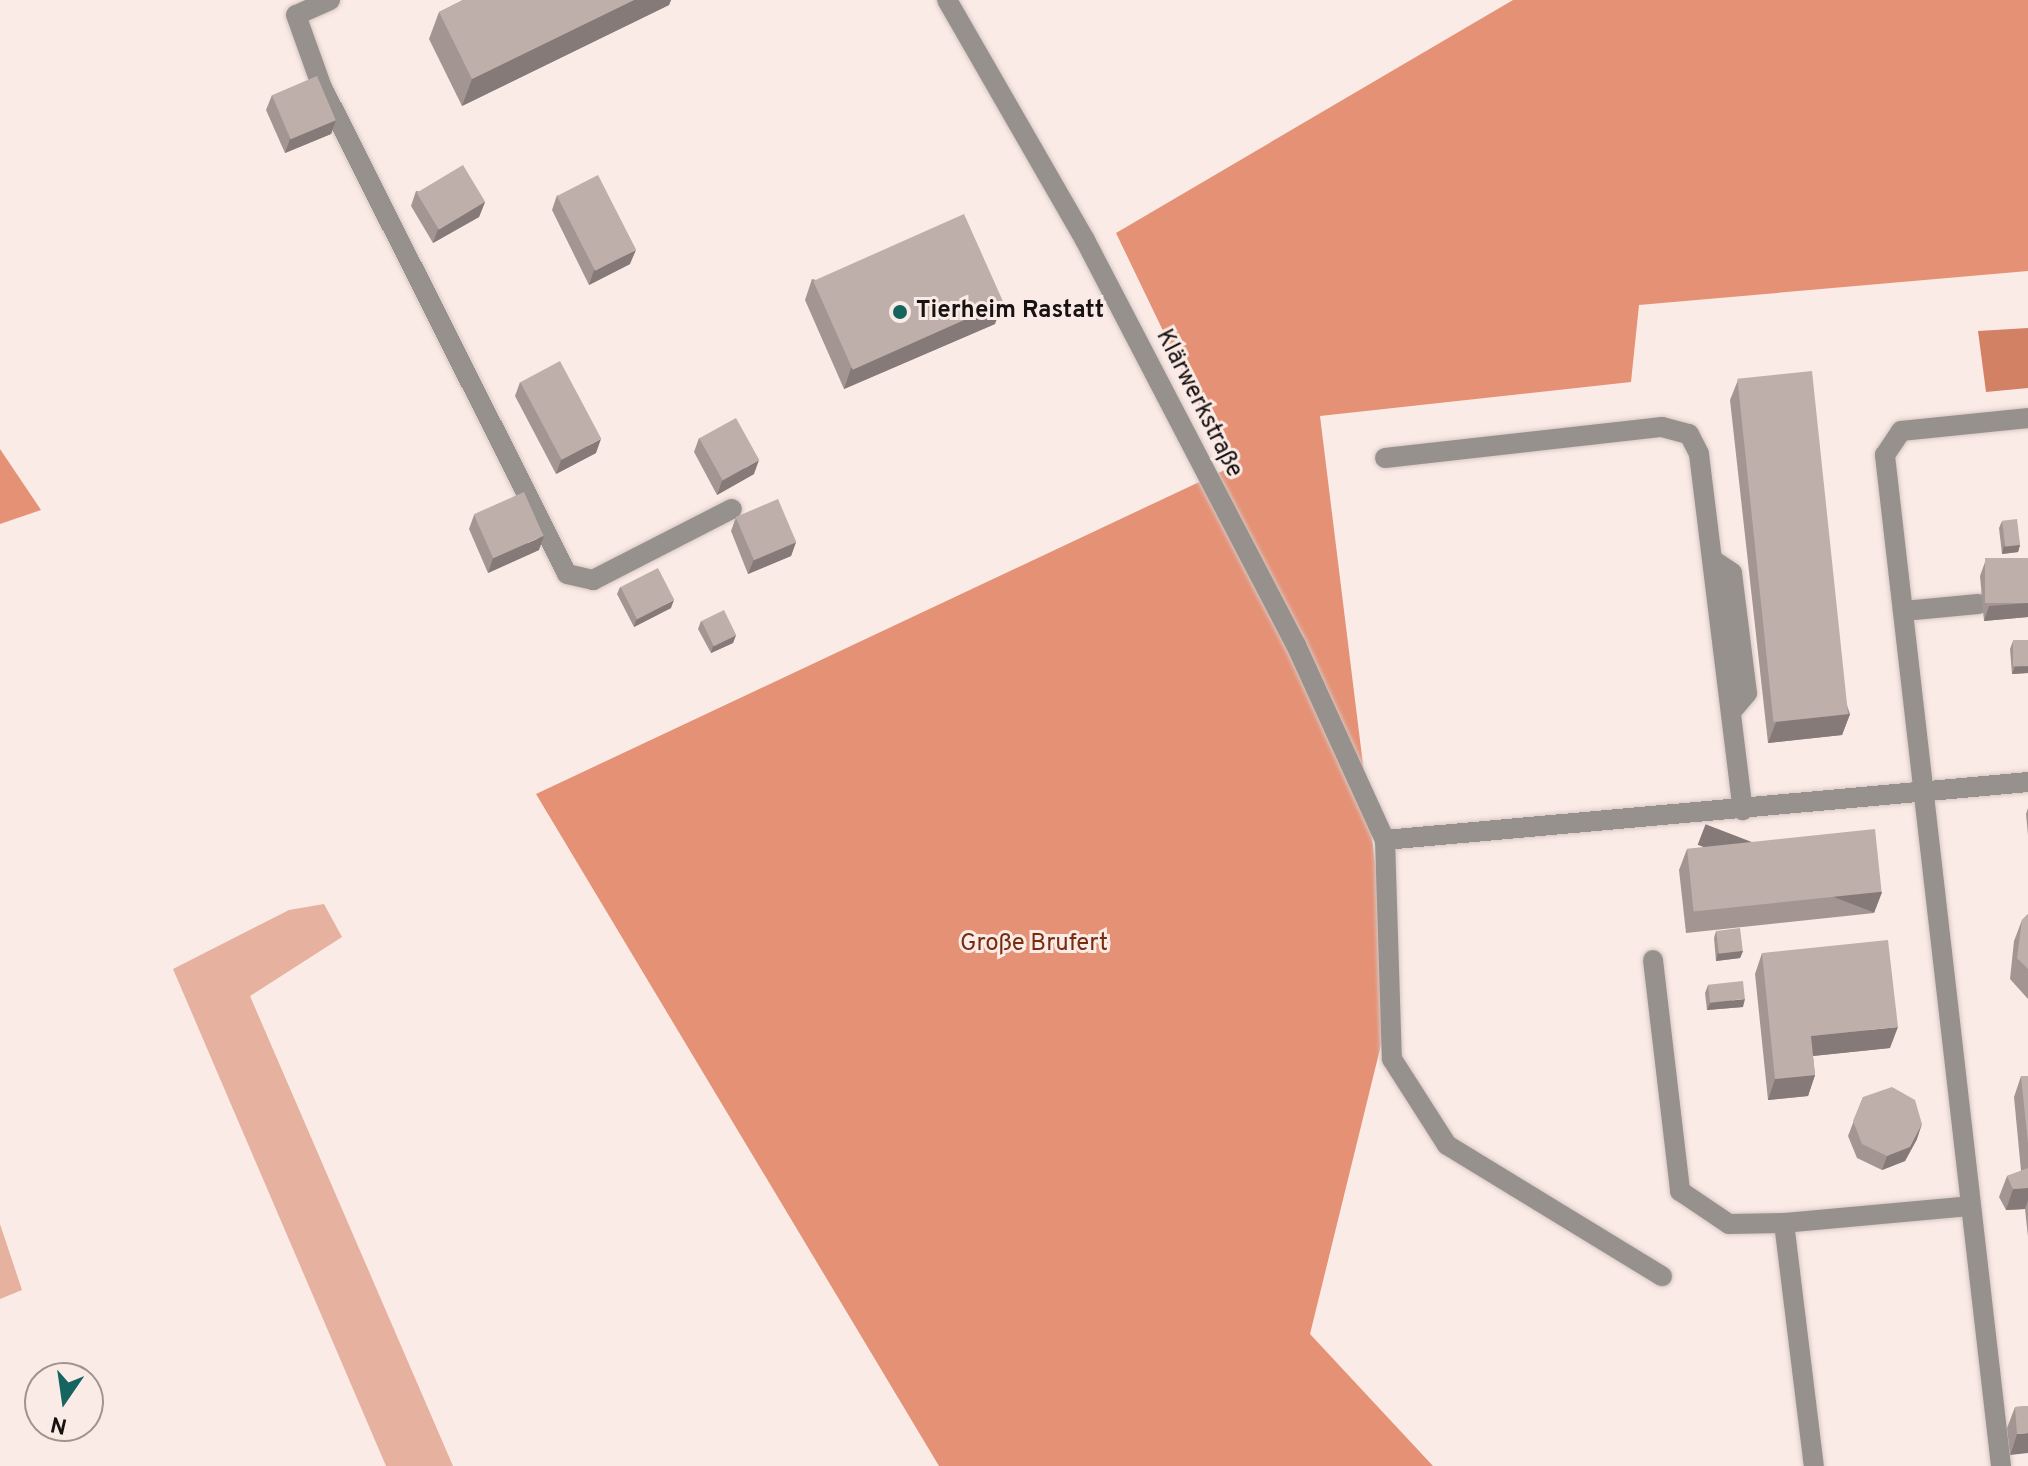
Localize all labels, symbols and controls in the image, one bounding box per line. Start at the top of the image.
place label: Tierheim Rastatt [916,298,1104,326]
marker: Tierheim Rastatt [891,303,909,321]
street label: Klärwerkstraße [1148,325,1248,483]
park label: Große Brufert [960,931,1108,959]
north arrow [24,1362,104,1442]
text: N [48,1409,70,1439]

